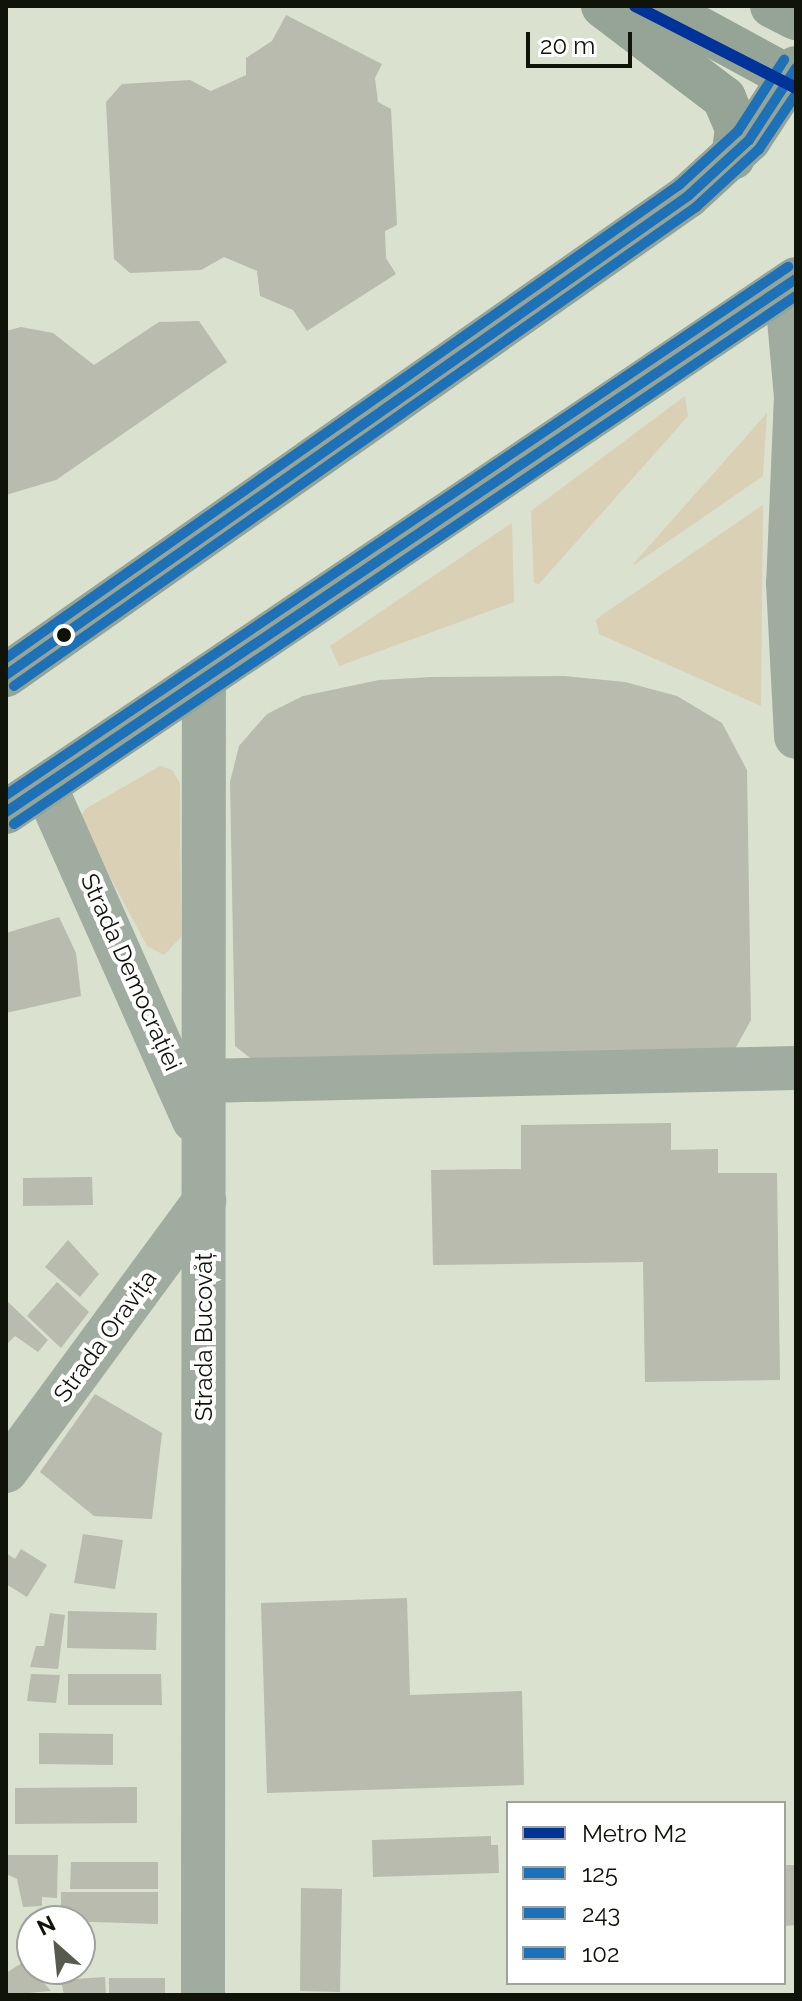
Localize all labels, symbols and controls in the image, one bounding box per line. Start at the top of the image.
scale bar [530,16,636,66]
text: 20 m [540,31,595,60]
unlabelled marker [56,627,72,643]
street label: Strada Democrației [75,869,187,1075]
street label: Strada Bucovăț [190,1253,218,1421]
street label: Strada Oravița [47,1264,163,1408]
legend [506,1801,786,1985]
text: Metro M2 [582,1819,687,1848]
text: 125 [582,1859,618,1888]
text: 243 [582,1899,620,1928]
north arrow [16,1905,96,1985]
text: N [33,1910,59,1941]
text: 102 [582,1939,619,1968]

